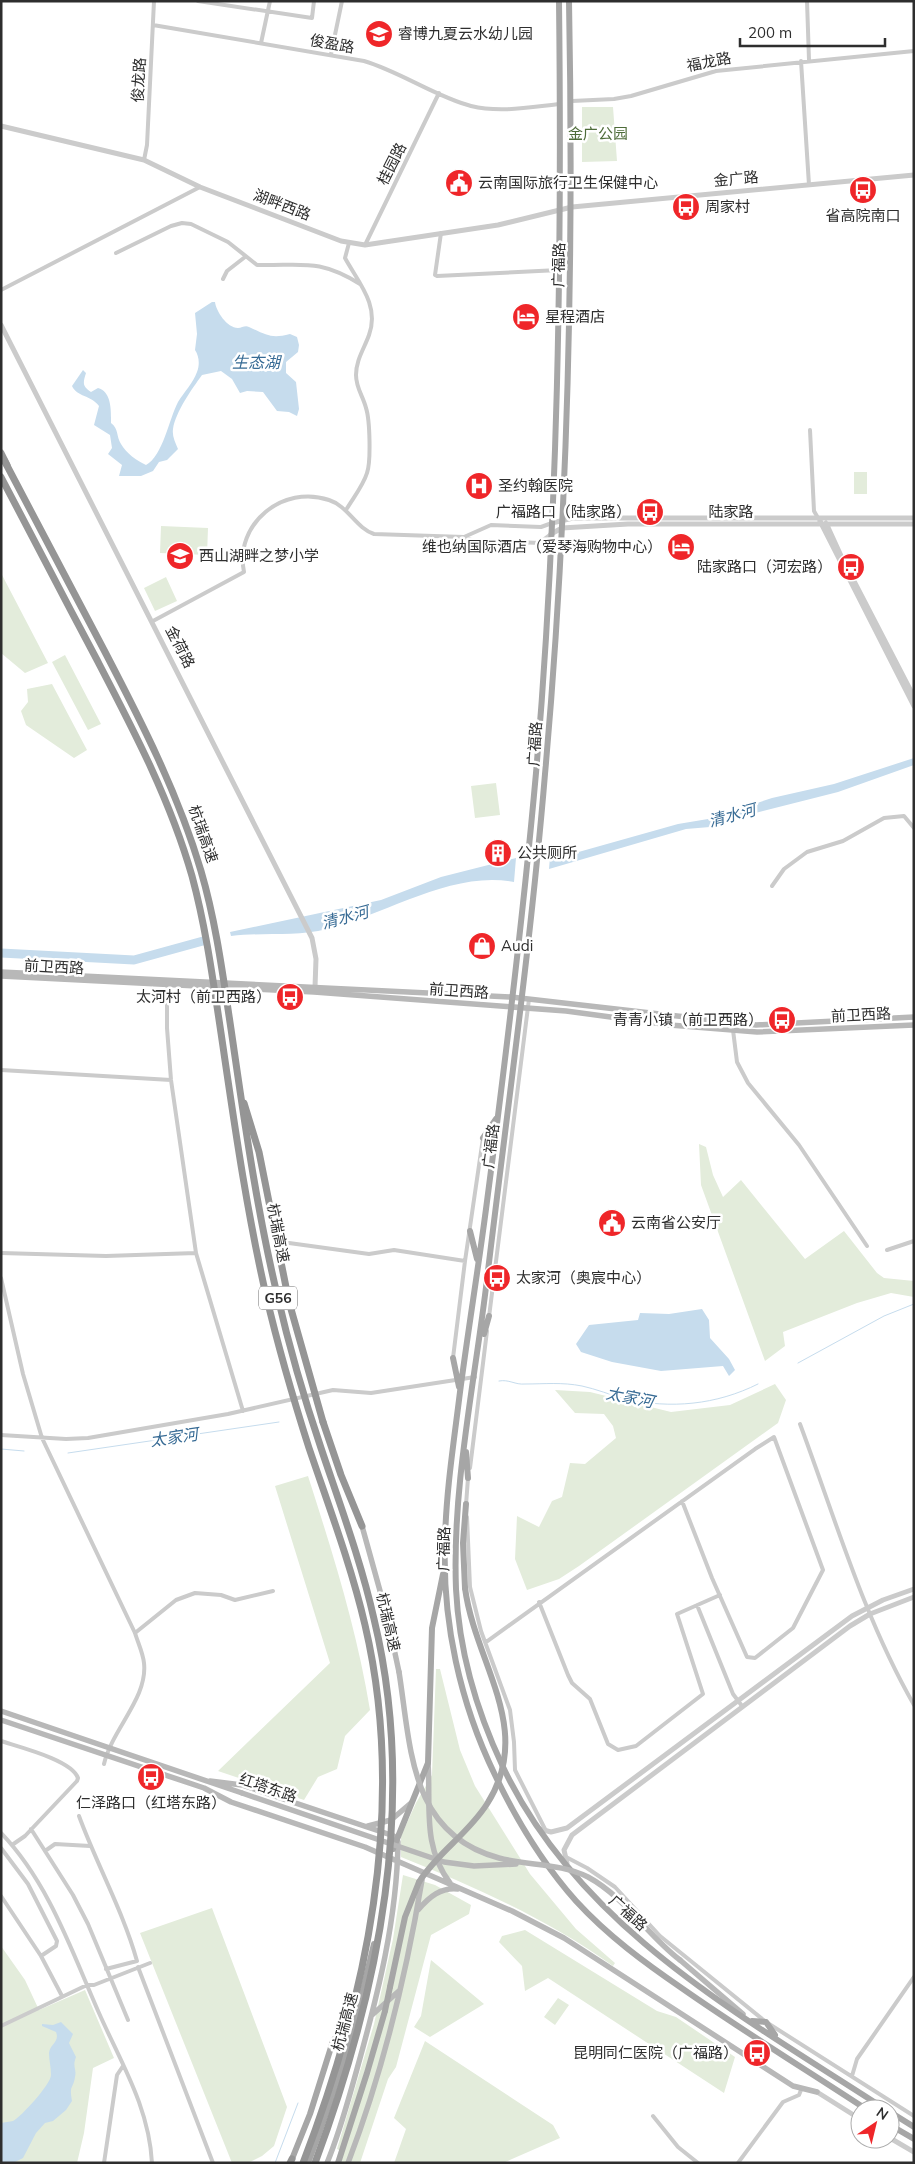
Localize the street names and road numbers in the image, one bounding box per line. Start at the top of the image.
street label: 俊盈路 [308,30,356,57]
street label: 福龙路 [685,48,733,75]
street label: 俊龙路 [128,57,149,103]
street label: 桂园路 [373,139,410,188]
street label: 金广路 [713,167,759,190]
street label: 湖畔西路 [251,185,314,224]
street label: 广福路 [549,242,568,288]
street label: 陆家路 [708,502,754,521]
street label: 金荷路 [162,622,199,671]
street label: 广福路 [523,721,546,767]
street label: 杭瑞高速 [185,802,222,865]
street label: 前卫西路 [24,955,84,978]
street label: 前卫西路 [428,979,490,1002]
street label: 前卫西路 [831,1003,891,1026]
street label: 广福路 [478,1122,503,1169]
street label: 杭瑞高速 [263,1202,294,1264]
road number: G56 [259,1286,297,1310]
street label: 广福路 [434,1526,453,1572]
street label: 杭瑞高速 [372,1591,404,1653]
street label: 红塔东路 [237,1769,300,1806]
street label: 广福路 [605,1891,651,1935]
street label: 杭瑞高速 [328,1990,361,2053]

